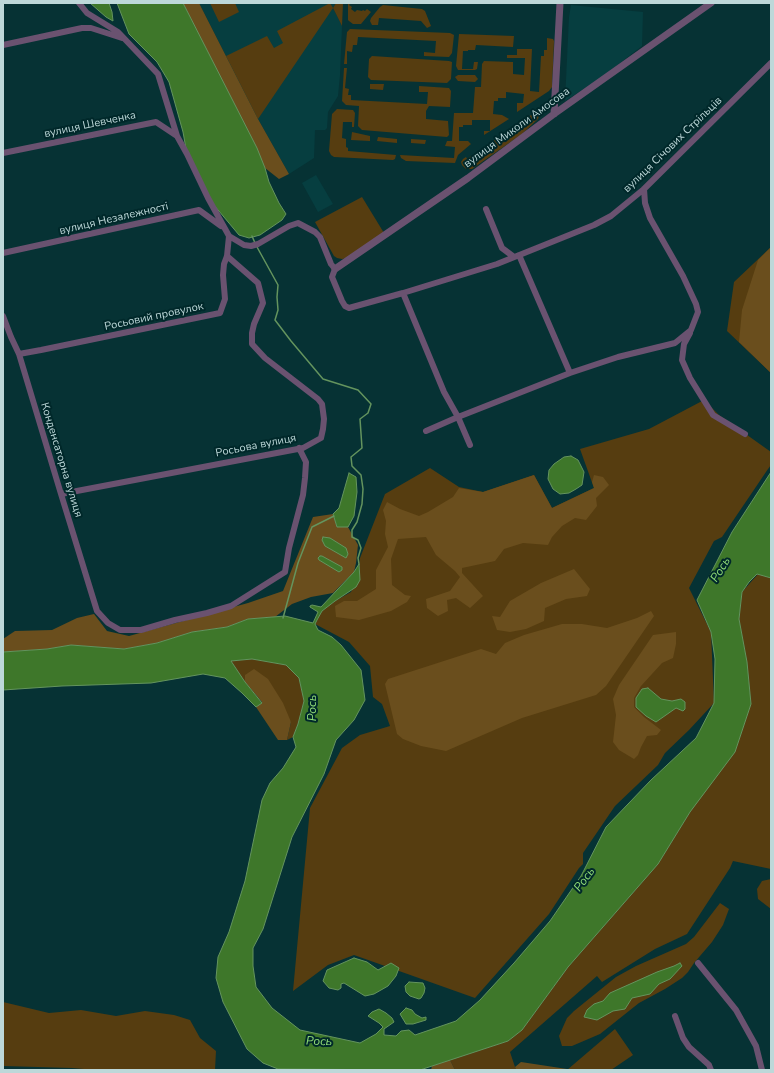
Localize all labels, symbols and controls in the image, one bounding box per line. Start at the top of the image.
street label: вулиця Миколи Амосова [461,85,573,171]
street label: вулиця Січових Стрільців [621,94,725,196]
street label: вулиця Шевченка [43,109,137,141]
street label: вулиця Незалежності [58,200,170,238]
street label: Росьовий провулок [103,300,205,334]
street label: Конденсаторна вулиця [37,401,85,519]
street label: Росьова вулиця [215,432,297,460]
water label: Рось [708,555,734,585]
water label: Рось [306,695,320,721]
water label: Рось [571,865,599,895]
water label: Рось [306,1034,332,1050]

